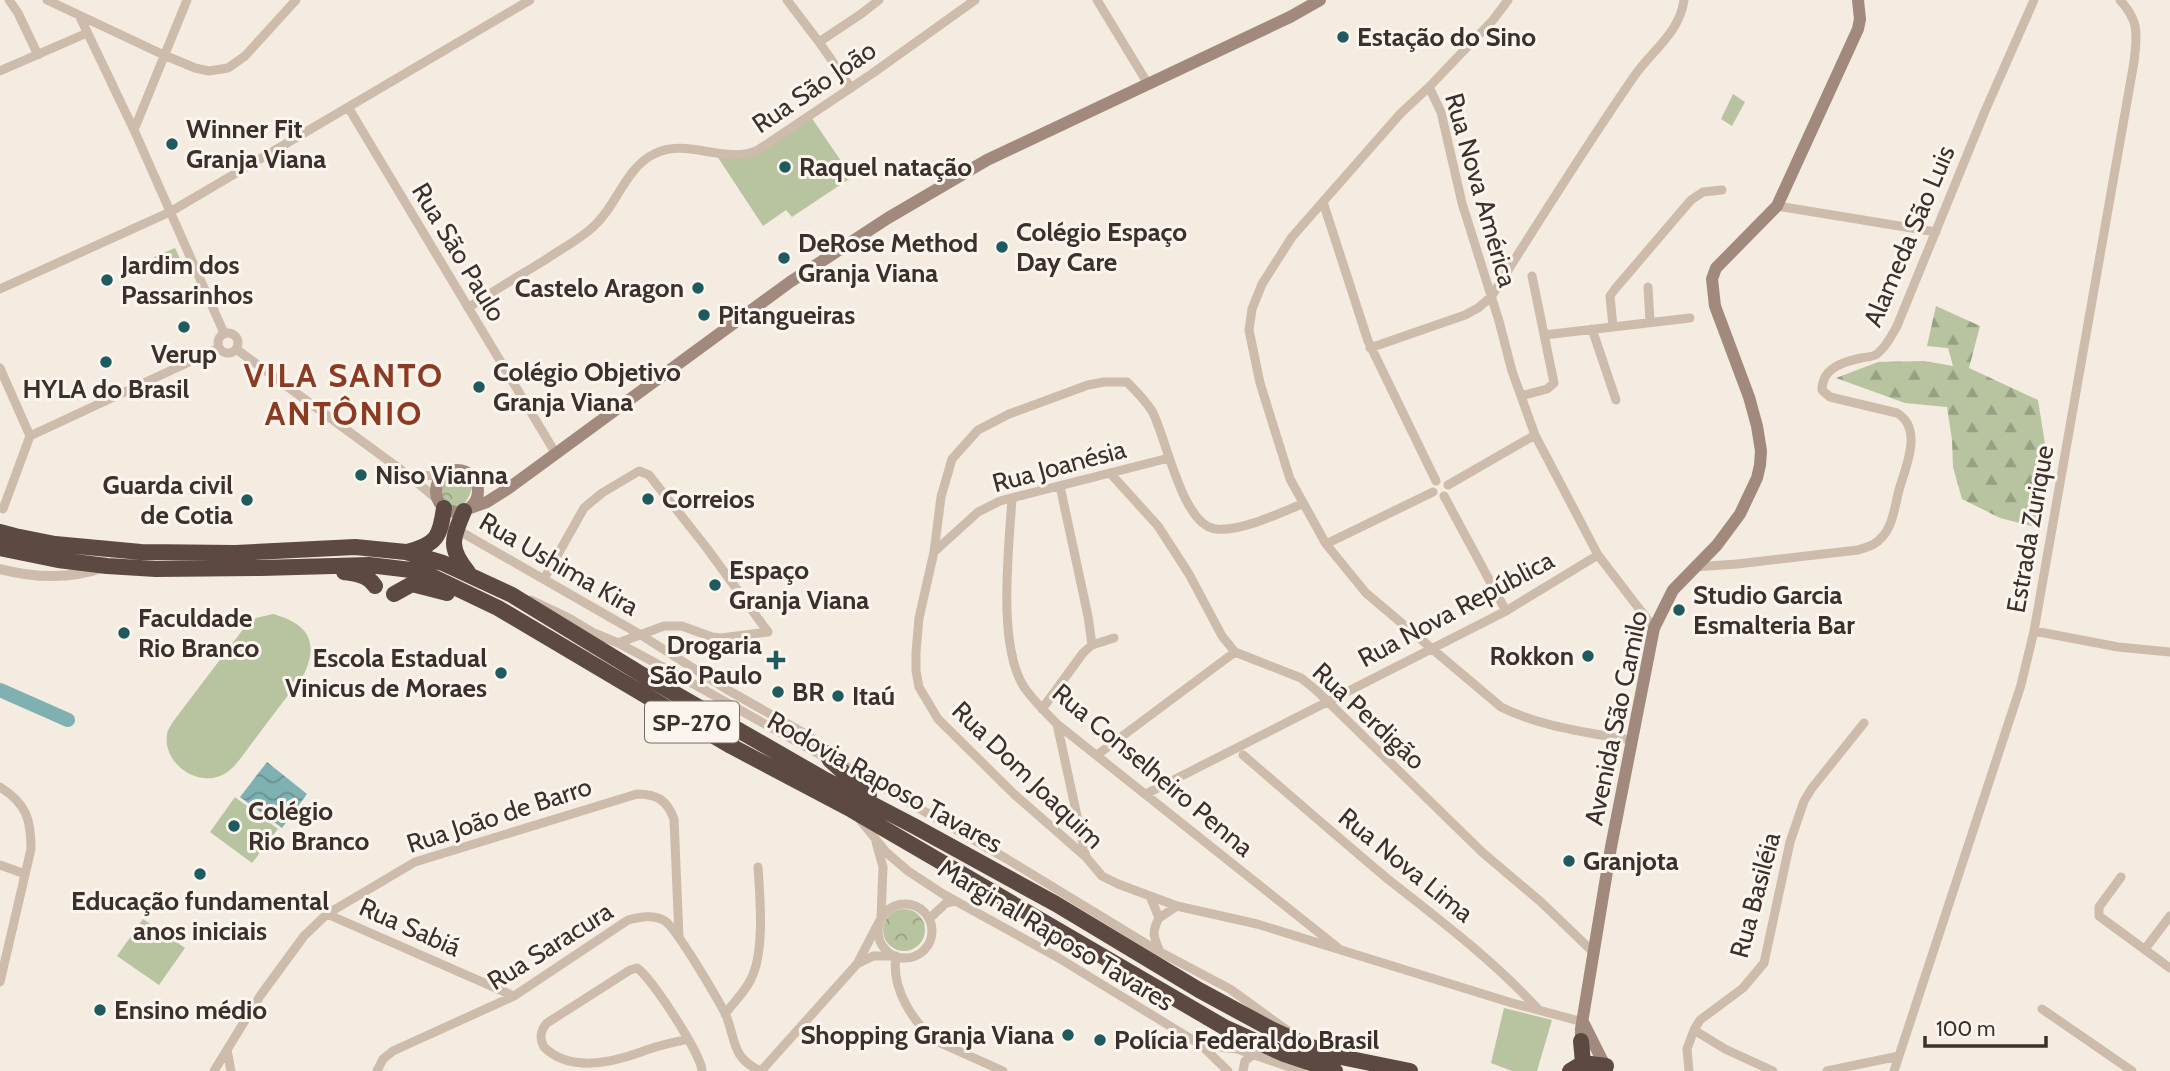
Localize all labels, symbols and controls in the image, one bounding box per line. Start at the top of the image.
place label: Estação do Sino [1357,21,1536,53]
marker: Estação do Sino [1335,29,1351,45]
street label: Rua São João [746,34,882,140]
street label: Rua Nova América [1438,89,1524,291]
place label: Winner Fit Granja Viana [186,113,326,175]
marker: Winner Fit Granja Viana [164,136,180,152]
street label: Alameda São Luis [1856,140,1962,331]
place label: Raquel natação [799,151,972,183]
marker: Raquel natação [777,159,793,175]
street label: Rua São Paulo [405,177,513,327]
place label: Colégio Espaço Day Care [1016,216,1187,278]
place label: DeRose Method Granja Viana [798,227,978,289]
marker: Colégio Espaço Day Care [994,239,1010,255]
place label: Jardim dos Passarinhos [120,249,253,311]
marker: DeRose Method Granja Viana [776,250,792,266]
marker: Jardim dos Passarinhos [99,272,115,288]
place label: Castelo Aragon [515,272,684,304]
marker: Castelo Aragon [690,280,706,296]
place label: Pitangueiras [718,299,855,331]
marker: Pitangueiras [696,307,712,323]
marker: Verup [176,319,192,335]
place label: Verup [151,338,217,370]
marker: HYLA do Brasil [98,354,114,370]
district label: VILA SANTO ANTÔNIO [244,355,444,433]
place label: Colégio Objetivo Granja Viana [493,356,681,418]
place label: HYLA do Brasil [23,373,190,405]
marker: Colégio Objetivo Granja Viana [471,379,487,395]
street label: Rua Joanésia [989,433,1130,499]
street label: Estrada Zurique [2000,443,2060,615]
place label: Niso Vianna [375,459,508,491]
marker: Niso Vianna [353,467,369,483]
place label: Guarda civil de Cotia [103,469,233,531]
place label: Correios [662,483,755,515]
marker: Correios [640,491,656,507]
marker: Guarda civil de Cotia [239,492,255,508]
street label: Rua Ushima Kira [474,505,645,623]
street label: Rua Nova República [1353,544,1560,674]
place label: Espaço Granja Viana [729,554,869,616]
marker: Espaço Granja Viana [707,577,723,593]
place label: Studio Garcia Esmalteria Bar [1693,579,1855,641]
place label: Faculdade Rio Branco [138,602,260,664]
marker: Studio Garcia Esmalteria Bar [1671,602,1687,618]
street label: Avenida São Camilo [1578,608,1654,828]
marker: Faculdade Rio Branco [116,625,132,641]
place label: Drogaria São Paulo [649,629,762,691]
place label: Rokkon [1490,640,1574,672]
place label: Escola Estadual Vinicus de Moraes [285,642,487,704]
marker: Rokkon [1580,648,1596,664]
marker: Drogaria São Paulo [768,652,784,668]
street label: Rua Perdigão [1306,656,1432,776]
marker: Escola Estadual Vinicus de Moraes [493,665,509,681]
place label: BR [792,676,825,708]
street label: Rua Conselheiro Penna [1046,677,1260,864]
place label: Itaú [852,680,895,712]
marker: BR [770,684,786,700]
marker: Itaú [830,688,846,704]
street label: Rua Dom Joaquim [945,695,1111,855]
road number: SP-270 [645,702,739,742]
street label: Rodovia Raposo Tavares [762,704,1008,860]
street label: Rua João de Barro [403,770,595,860]
place label: Colégio Rio Branco [248,795,370,857]
street label: Rua Nova Lima [1332,801,1480,929]
marker: Colégio Rio Branco [226,818,242,834]
street label: Rua Basiléia [1723,828,1787,961]
place label: Granjota [1583,845,1679,877]
street label: Marginal Raposo Tavares [933,852,1180,1018]
marker: Granjota [1561,853,1577,869]
marker: Educação fundamental anos iniciais [192,866,208,882]
place label: Educação fundamental anos iniciais [71,885,329,947]
street label: Rua Sabiá [354,891,466,964]
street label: Rua Saracura [482,895,619,997]
place label: Ensino médio [114,994,267,1026]
marker: Ensino médio [92,1002,108,1018]
scale bar [1925,1004,2046,1048]
text: 100 m [1936,1016,1995,1041]
place label: Shopping Granja Viana [800,1019,1054,1051]
place label: Polícia Federal do Brasil [1114,1024,1380,1056]
marker: Shopping Granja Viana [1060,1027,1076,1043]
marker: Polícia Federal do Brasil [1092,1032,1108,1048]

